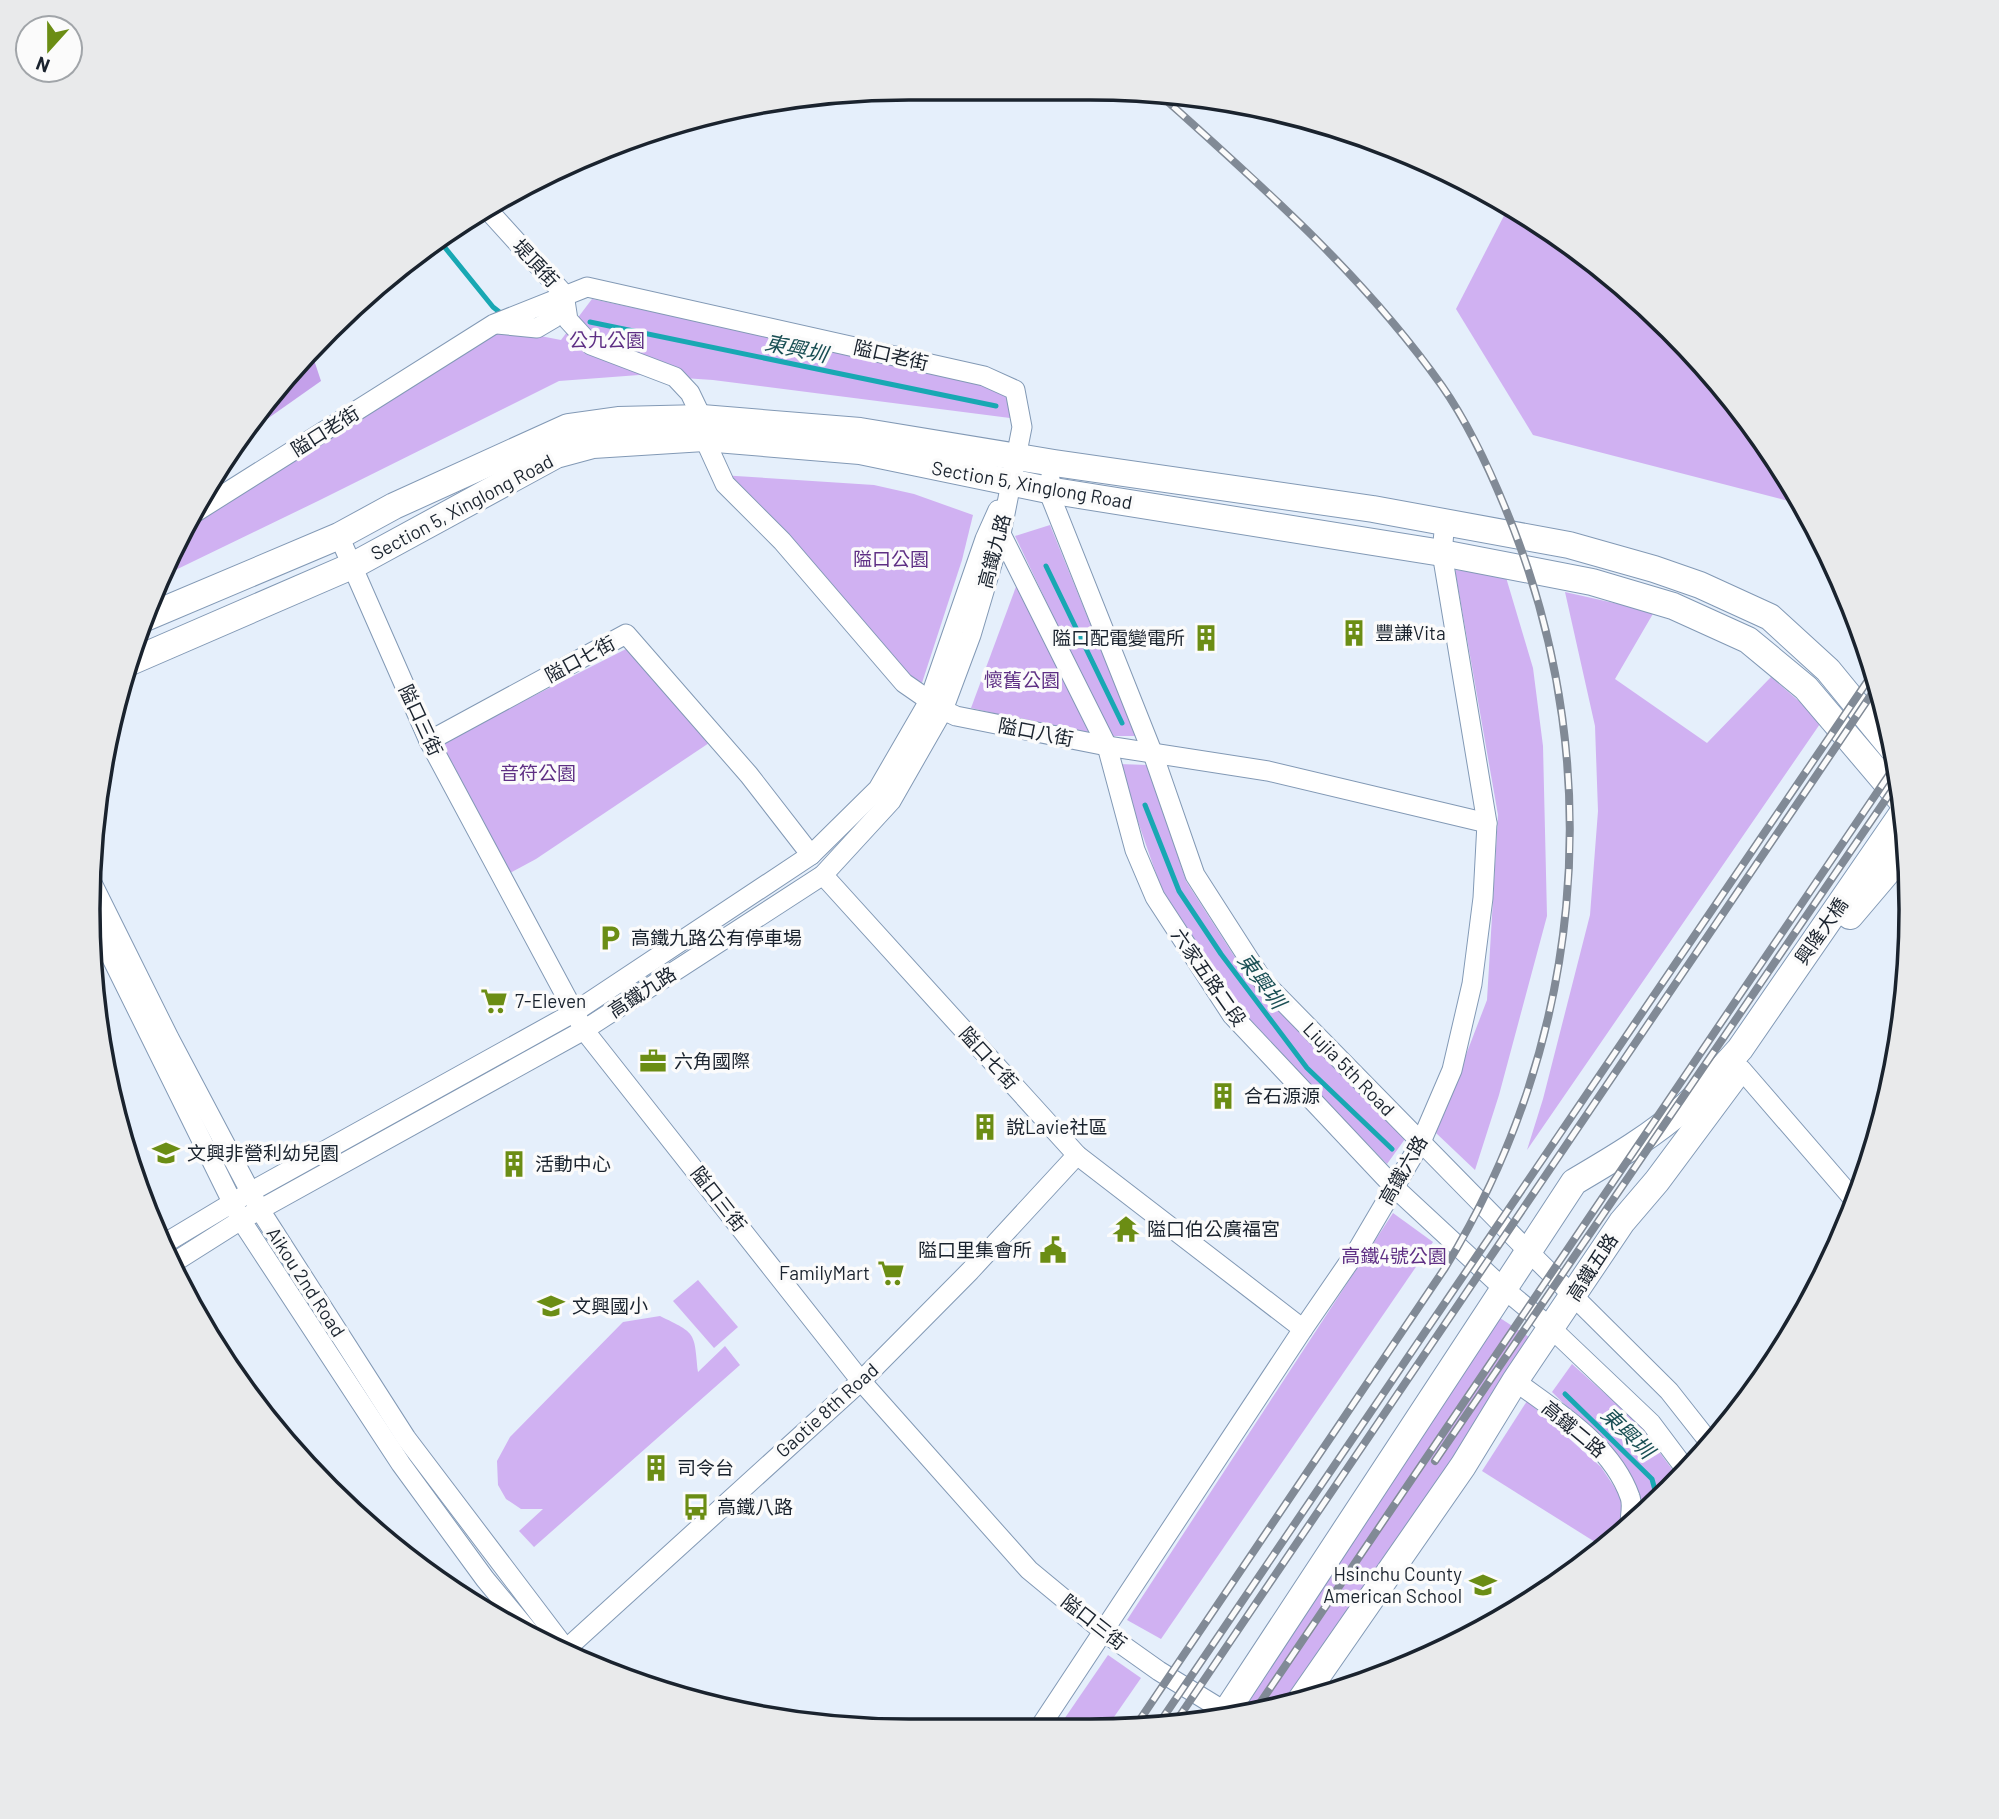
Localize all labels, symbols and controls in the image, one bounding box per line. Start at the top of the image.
north arrow [14,14,84,84]
text: N [33,52,53,78]
street label: 堤頂街 [509,234,564,291]
park label: 公九公園 [569,328,645,351]
water label: 東興圳 [763,329,833,367]
street label: 隘口老街 [851,335,931,374]
street label: 隘口老街 [286,401,363,460]
street label: Section 5, Xinglong Road [367,449,557,564]
street label: Section 5, Xinglong Road [930,456,1134,513]
street label: 高鐵九路 [973,511,1014,591]
park label: 隘口公園 [853,547,929,570]
building icon: 豐謙Vita [1339,618,1369,648]
place label: 豐謙Vita [1375,621,1446,644]
building icon: 隘口配電變電所 [1191,623,1221,653]
place label: 隘口配電變電所 [1052,626,1185,649]
street label: 隘口七街 [541,631,619,687]
park label: 懷舊公園 [984,668,1060,691]
street label: 隘口三街 [395,680,448,759]
street label: 隘口八街 [997,713,1076,750]
park label: 音符公園 [500,761,576,784]
street label: 興隆大橋 [1789,893,1852,968]
parking icon: 高鐵九路公有停車場 [595,923,625,953]
street label: 六家五路二段 [1167,923,1252,1030]
place label: 高鐵九路公有停車場 [631,926,802,949]
water label: 東興圳 [1233,947,1293,1015]
street label: 高鐵九路 [604,961,680,1022]
supermarket icon: 7-Eleven [479,986,509,1016]
place label: 7-Eleven [515,989,586,1012]
street label: Liujia 5th Road [1299,1017,1400,1120]
street label: 隘口七街 [955,1022,1023,1094]
office icon: 六角國際 [638,1046,668,1076]
place label: 六角國際 [674,1049,750,1072]
building icon: 合石源源 [1208,1081,1238,1111]
place label: 合石源源 [1244,1084,1320,1107]
building icon: 說Lavie社區 [970,1112,1000,1142]
place label: 說Lavie社區 [1006,1115,1107,1138]
street label: 高鐵六路 [1374,1131,1432,1208]
school or university icon: 文興非營利幼兒園 [151,1138,181,1168]
place label: 文興非營利幼兒園 [187,1141,339,1164]
building icon: 活動中心 [499,1149,529,1179]
place label: 活動中心 [535,1152,611,1175]
street label: 隘口三街 [687,1162,752,1236]
temple icon: 隘口伯公廣福宮 [1111,1214,1141,1244]
place label: 隘口伯公廣福宮 [1147,1217,1280,1240]
street label: Aikou 2nd Road [262,1222,350,1341]
street label: 高鐵五路 [1561,1229,1622,1305]
public building icon: 隘口里集會所 [1038,1235,1068,1265]
place label: 隘口里集會所 [918,1238,1032,1261]
park label: 高鐵4號公園 [1341,1244,1447,1267]
supermarket icon: FamilyMart [876,1258,906,1288]
place label: FamilyMart [779,1261,870,1284]
school or university icon: 文興國小 [536,1291,566,1321]
place label: 文興國小 [572,1294,648,1317]
street label: Gaotie 8th Road [771,1358,883,1462]
street label: 高鐵二路 [1538,1395,1611,1462]
water label: 東興圳 [1597,1401,1662,1465]
building icon: 司令台 [641,1453,671,1483]
place label: 司令台 [677,1456,734,1479]
bus stop icon: 高鐵八路 [681,1492,711,1522]
place label: 高鐵八路 [717,1495,793,1518]
place label: Hsinchu County American School [1323,1562,1462,1607]
school or university icon: Hsinchu County American School [1468,1570,1498,1600]
street label: 隘口三街 [1057,1589,1131,1654]

